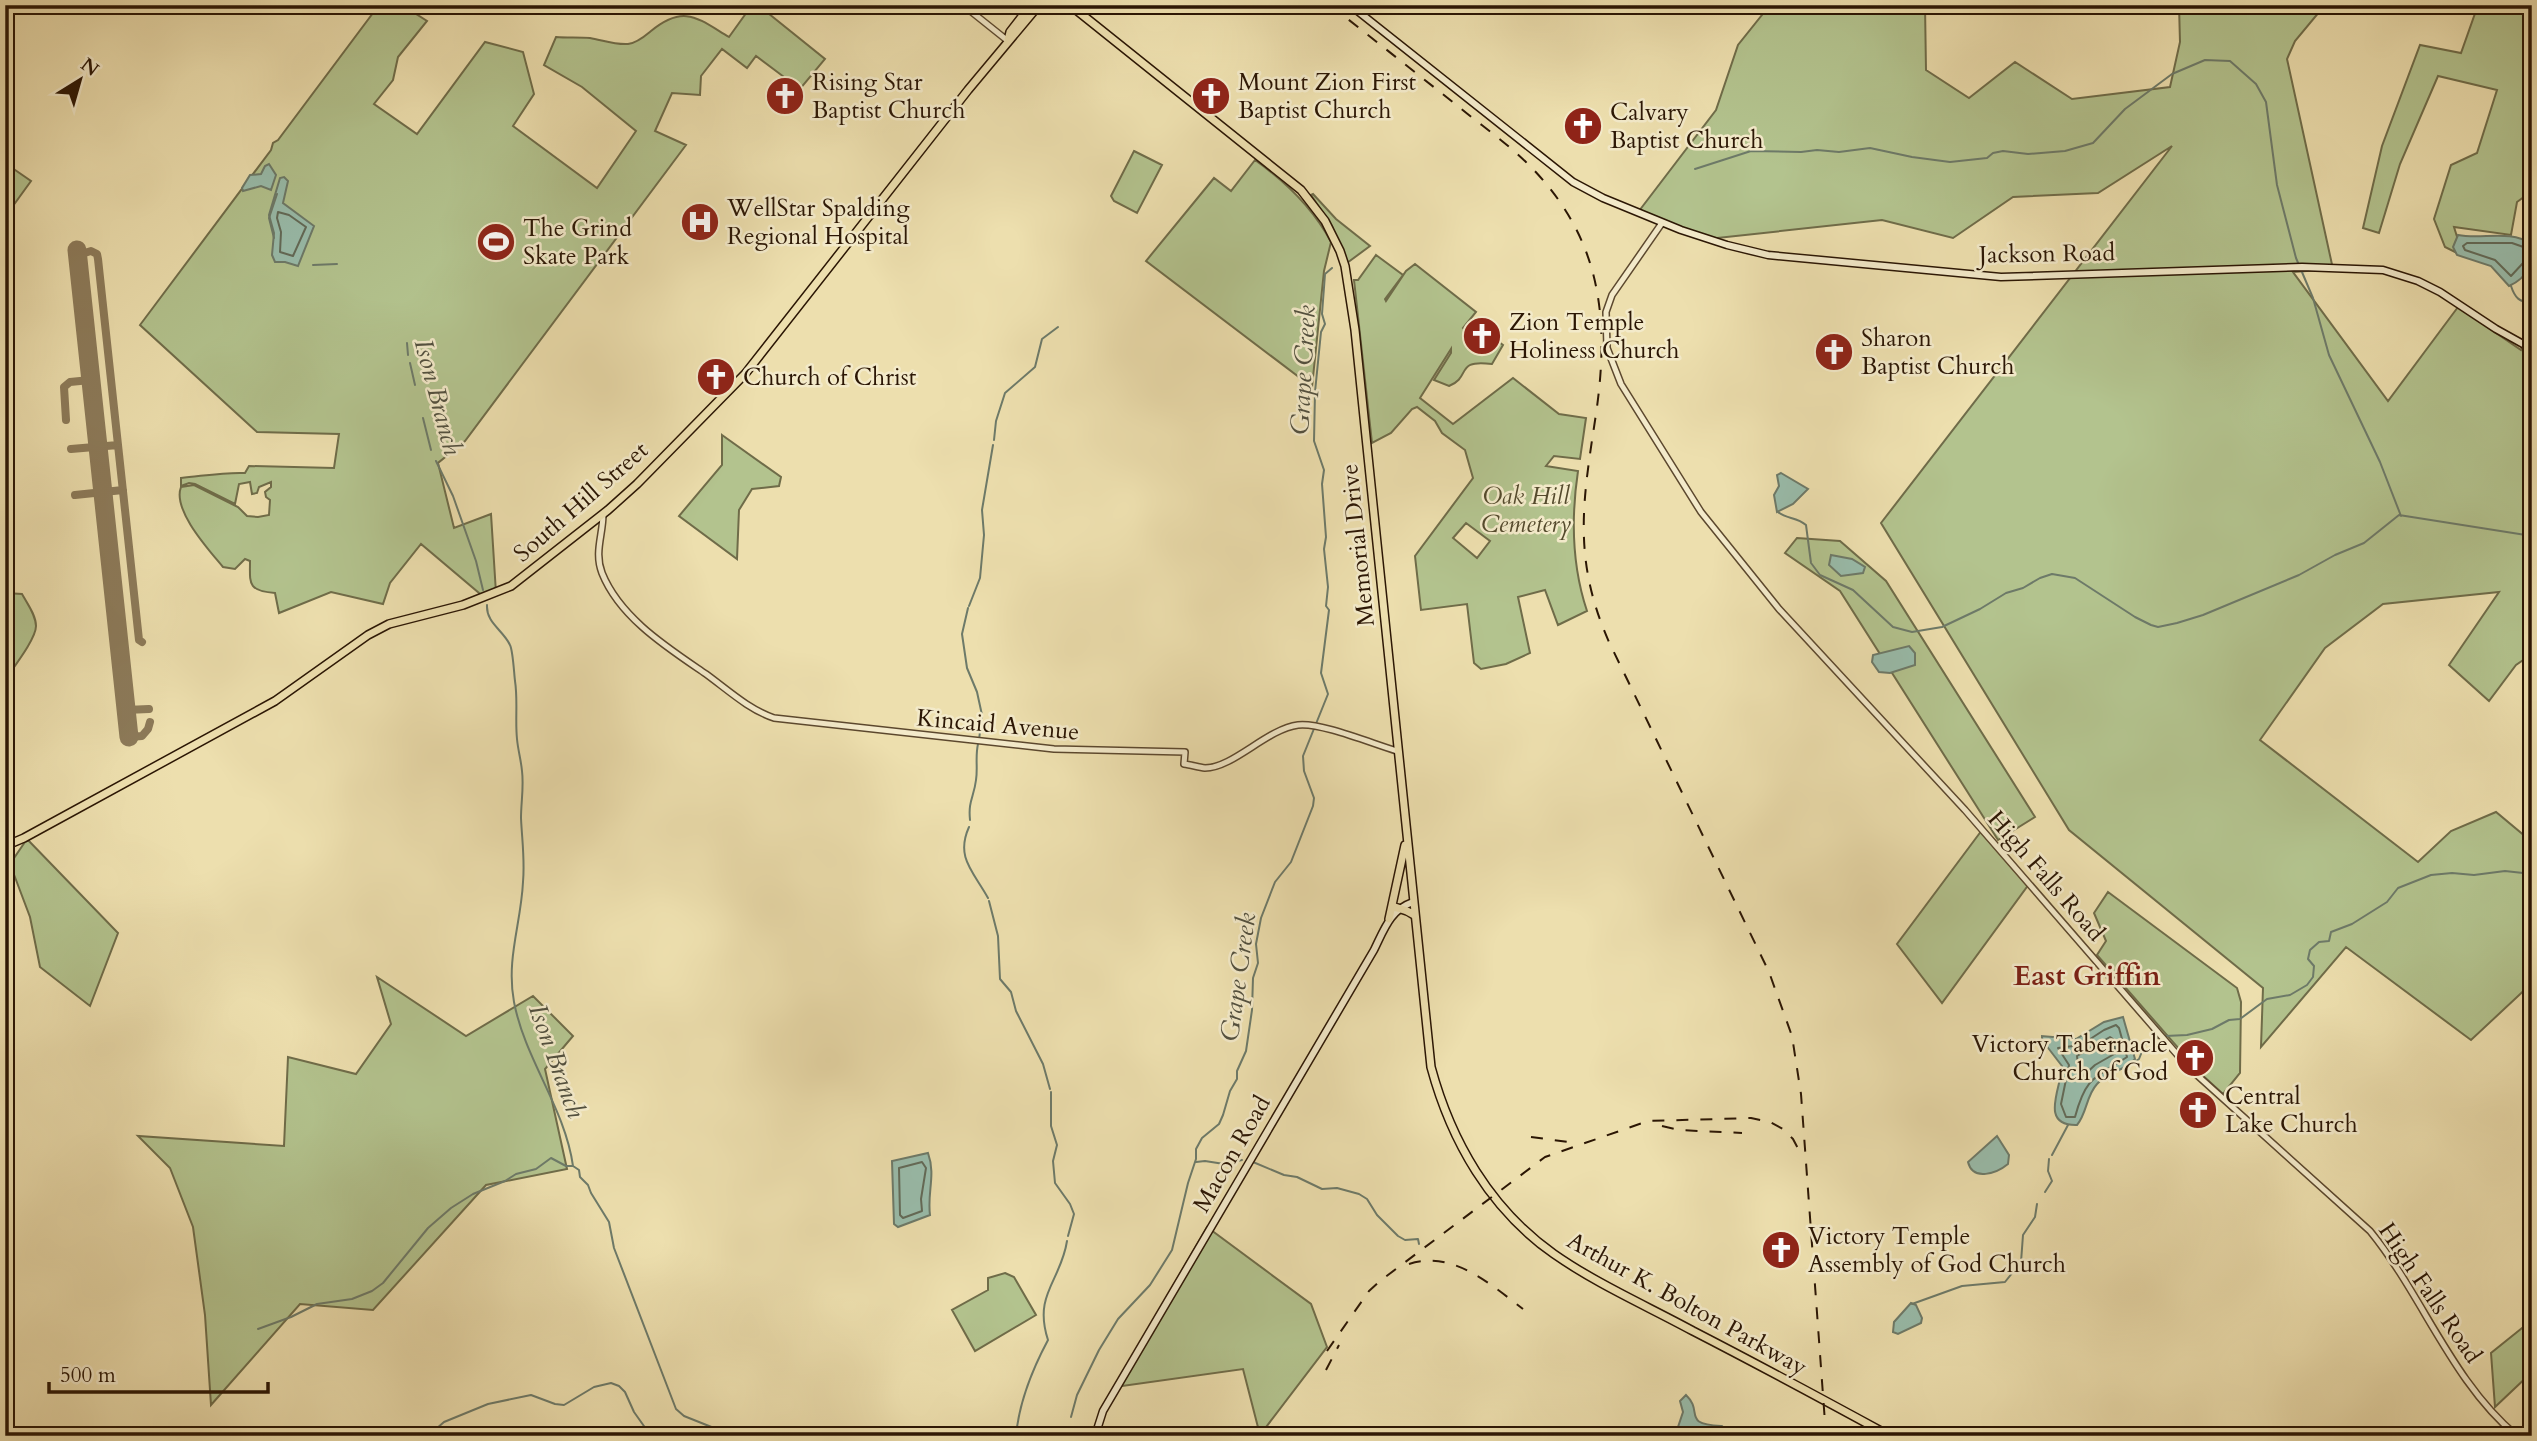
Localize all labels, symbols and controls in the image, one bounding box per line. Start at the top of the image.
north arrow [46,46,116,116]
text: N [75,52,104,83]
place label: Rising Star Baptist Church [812,66,965,127]
place label: Mount Zion First Baptist Church [1238,66,1417,127]
church icon: Rising Star Baptist Church [764,75,806,117]
church icon: Mount Zion First Baptist Church [1190,75,1232,117]
place label: Calvary Baptist Church [1610,96,1763,157]
church icon: Calvary Baptist Church [1562,105,1604,147]
place label: WellStar Spalding Regional Hospital [726,192,910,253]
hospital icon: WellStar Spalding Regional Hospital [679,201,721,243]
place label: The Grind Skate Park [523,212,632,273]
sports icon: The Grind Skate Park [475,221,517,263]
street label: Jackson Road [1976,236,2116,272]
water label: Grape Creek [1282,304,1324,436]
place label: Zion Temple Holiness Church [1509,306,1680,367]
church icon: Zion Temple Holiness Church [1461,315,1503,357]
place label: Sharon Baptist Church [1861,322,2014,383]
church icon: Sharon Baptist Church [1813,331,1855,373]
water label: Ison Branch [406,335,470,459]
church icon: Church of Christ [695,356,737,398]
place label: Church of Christ [743,361,917,394]
street label: South Hill Street [507,434,656,570]
street label: Memorial Drive [1333,462,1383,628]
park label: Oak Hill Cemetery [1481,480,1571,541]
street label: Kincaid Avenue [915,701,1081,749]
street label: High Falls Road [1980,804,2112,949]
water label: Grape Creek [1212,910,1264,1044]
district label: East Griffin [2013,957,2161,995]
water label: Ison Branch [520,999,594,1123]
place label: Victory Tabernacle Church of God [1972,1028,2168,1089]
church icon: Victory Tabernacle Church of God [2174,1037,2216,1079]
place label: Central Lake Church [2225,1080,2358,1141]
street label: Macon Road [1185,1089,1279,1218]
church icon: Central Lake Church [2177,1089,2219,1131]
street label: High Falls Road [2371,1216,2489,1370]
place label: Victory Temple Assembly of God Church [1808,1220,2066,1281]
street label: Arthur K. Bolton Parkway [1561,1224,1813,1384]
church icon: Victory Temple Assembly of God Church [1760,1229,1802,1271]
scale bar [49,1350,268,1394]
text: 500 m [60,1361,116,1390]

